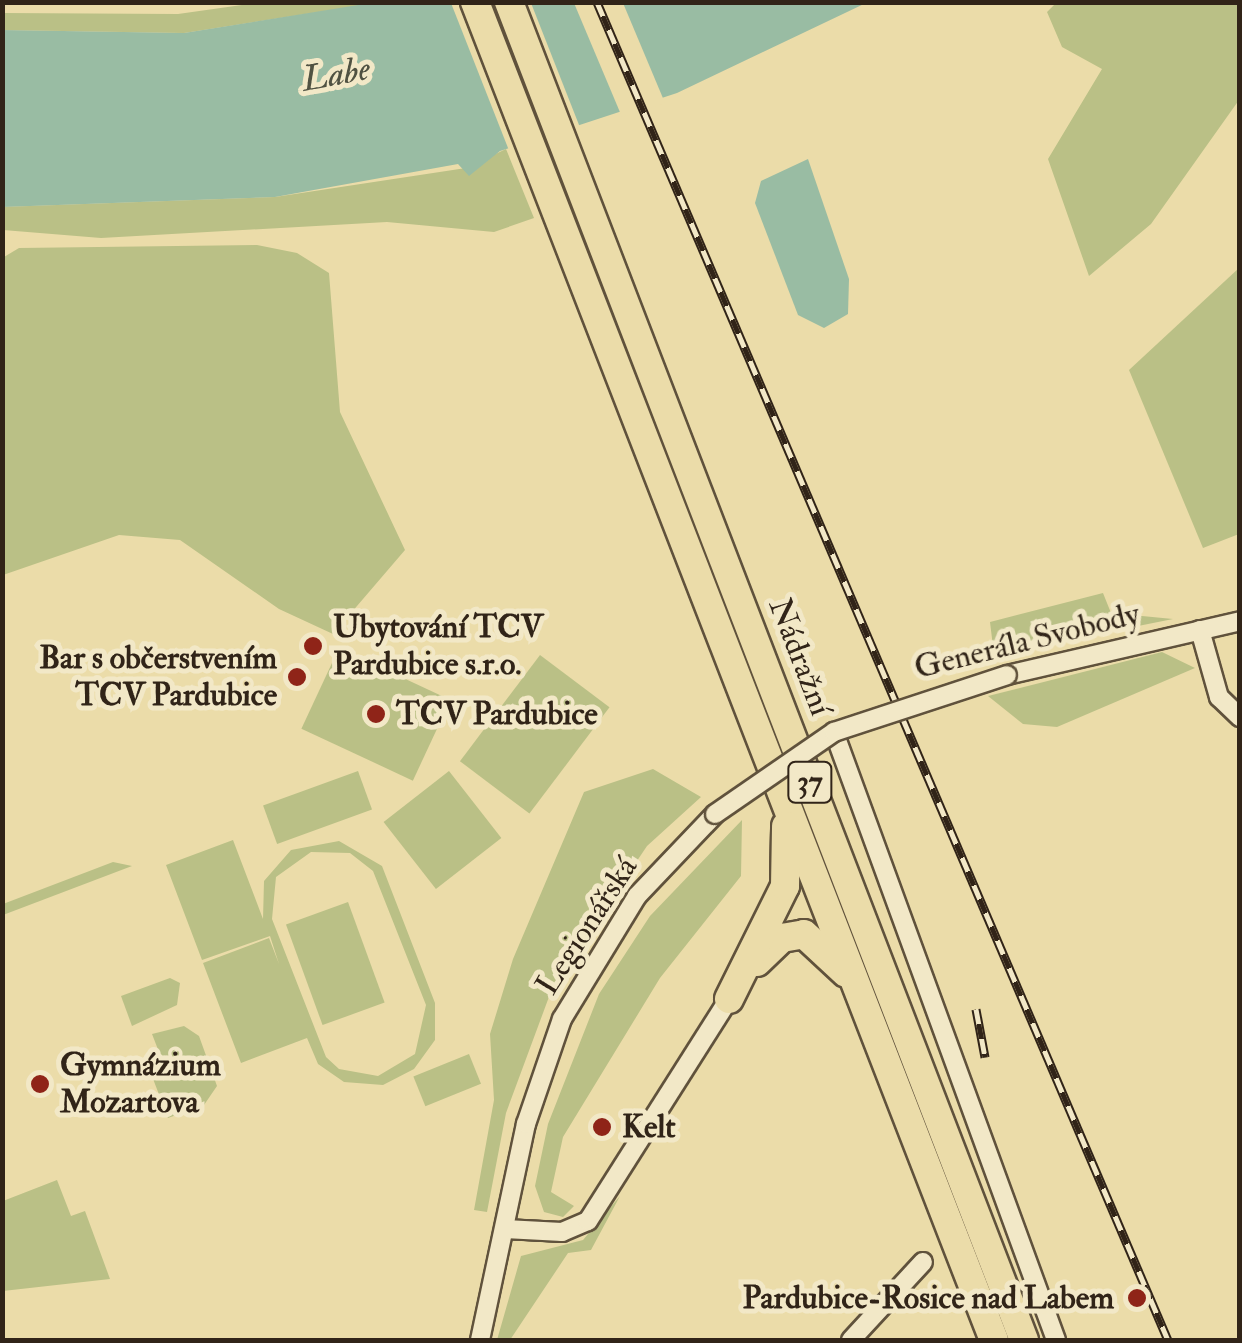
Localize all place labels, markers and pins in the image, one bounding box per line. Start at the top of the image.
place label: Ubytování TCV Pardubice s.r.o. [333,609,543,684]
marker: Ubytování TCV Pardubice s.r.o. [302,635,324,657]
place label: Bar s občerstvením TCV Pardubice [39,640,277,715]
marker: Bar s občerstvením TCV Pardubice [286,666,308,688]
place label: TCV Pardubice [396,695,598,733]
marker: TCV Pardubice [365,703,387,725]
place label: Gymnázium Mozartova [60,1047,221,1122]
marker: Gymnázium Mozartova [29,1073,51,1095]
place label: Kelt [622,1108,676,1146]
marker: Kelt [591,1116,613,1138]
place label: Pardubice-Rosice nad Labem [742,1279,1114,1317]
marker: Pardubice-Rosice nad Labem [1124,1285,1150,1311]

